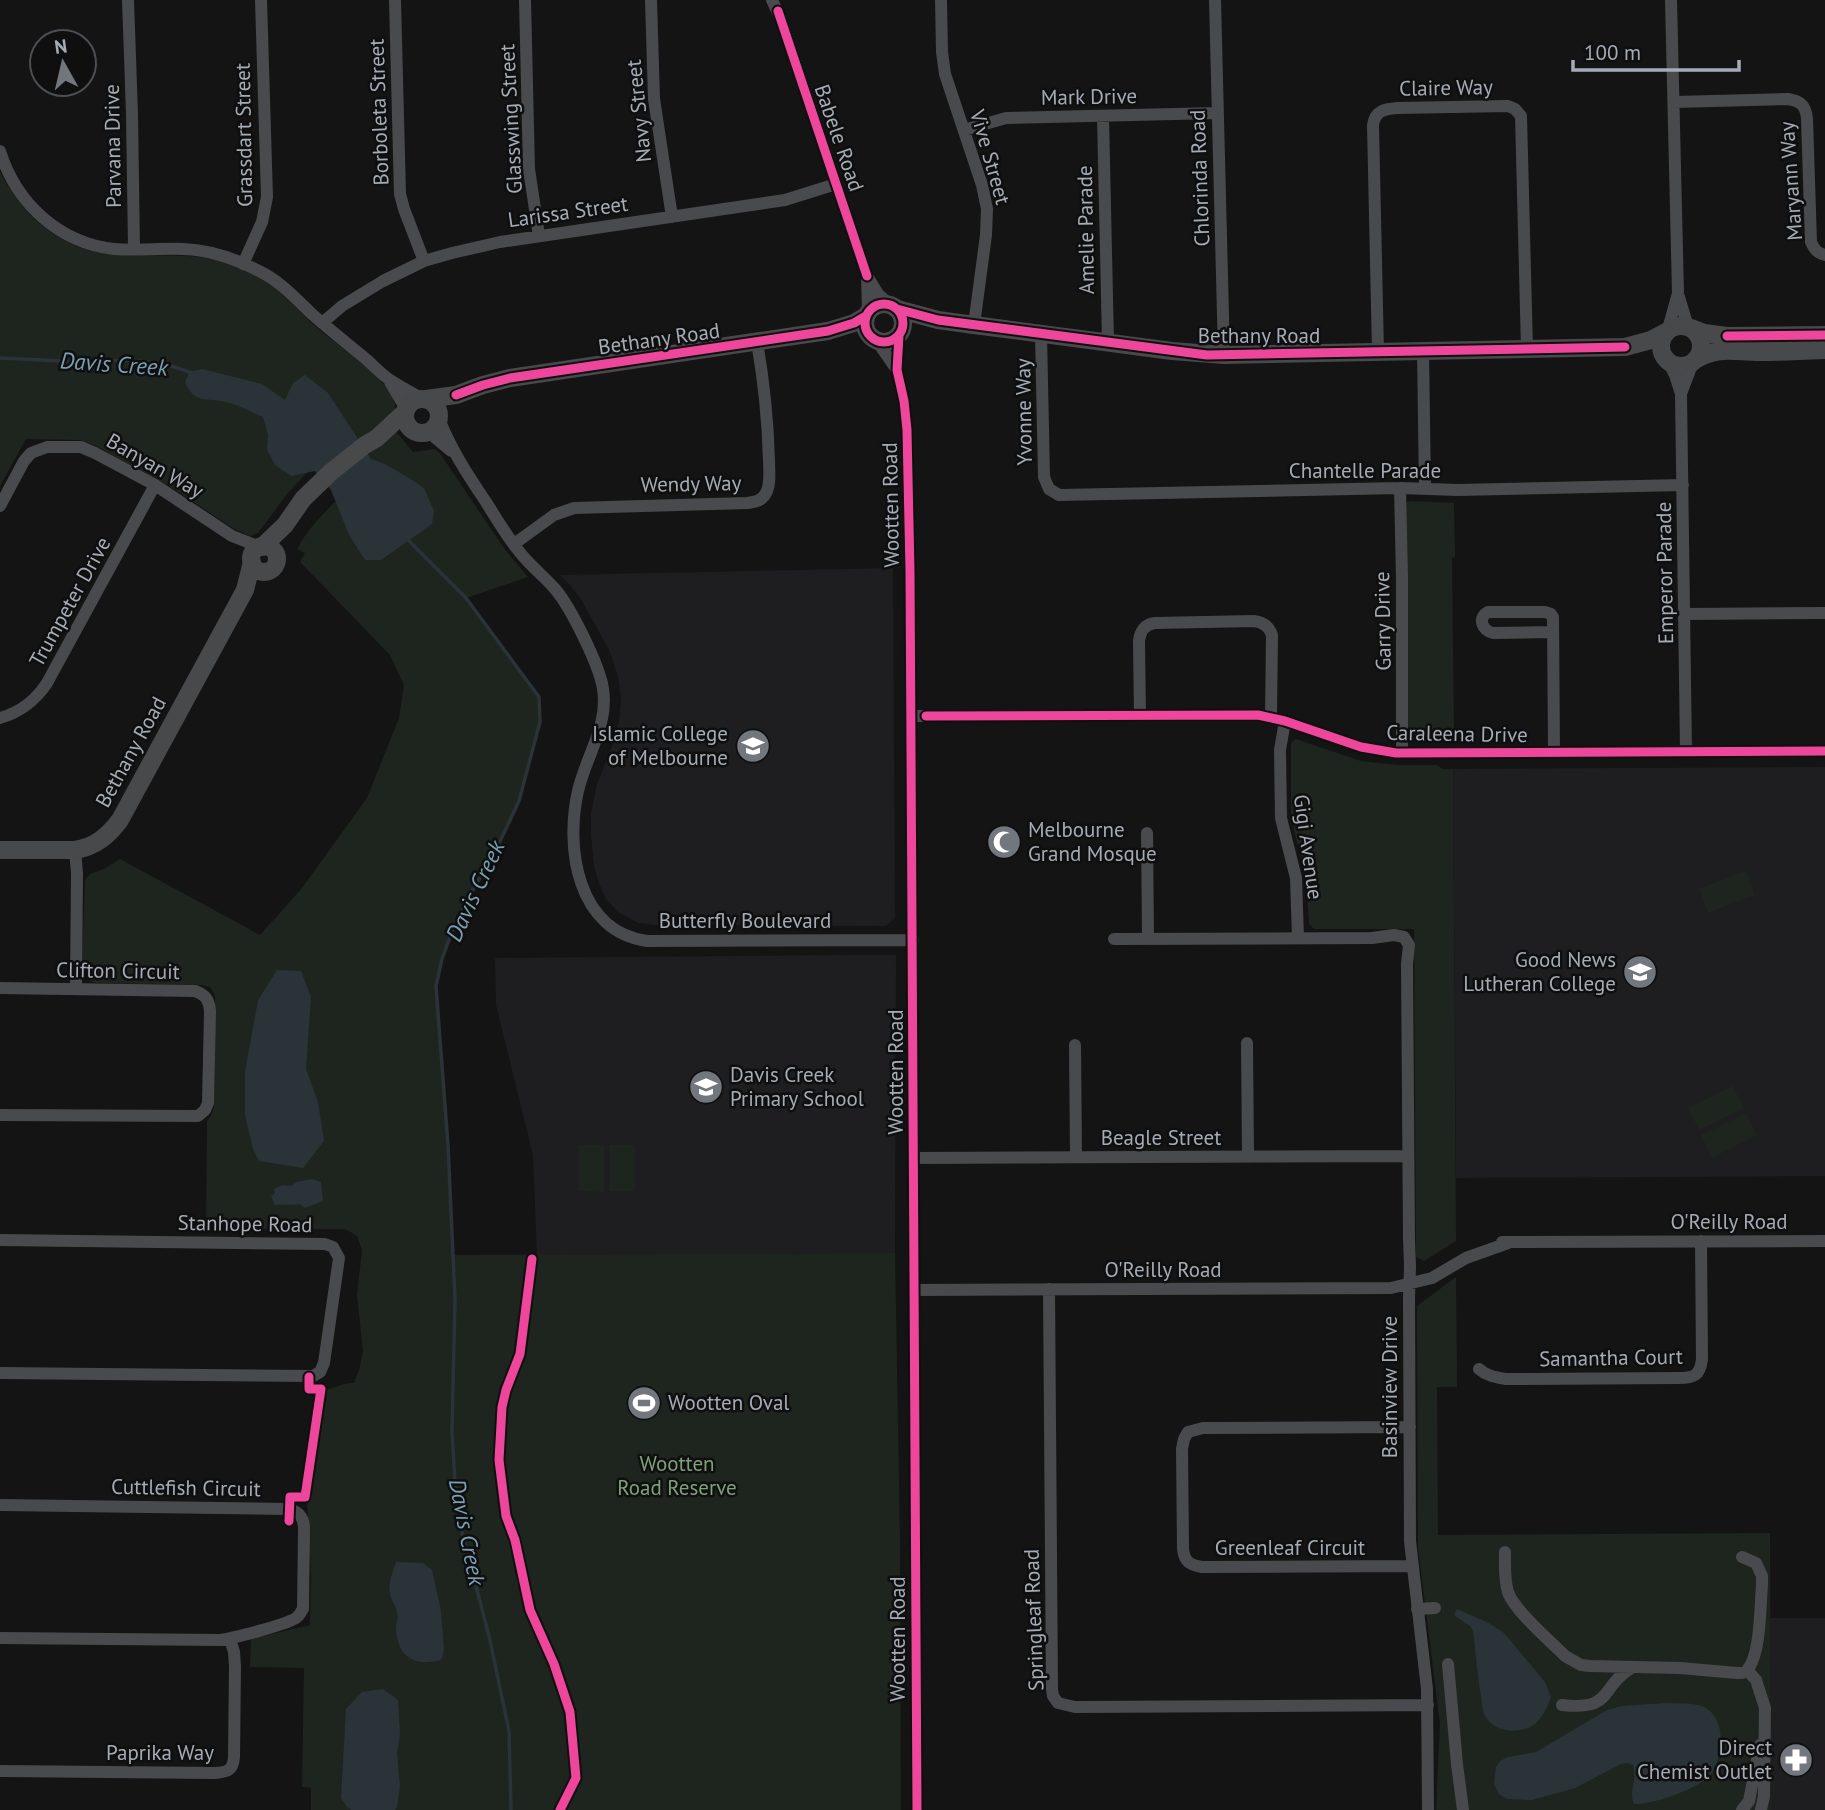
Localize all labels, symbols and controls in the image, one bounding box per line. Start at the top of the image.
north arrow [28,28,98,98]
scale bar [1573,28,1739,72]
text: N [53,33,68,59]
street label: Borboleta Street [362,38,395,186]
text: 100 m [1584,39,1641,66]
street label: Glasswing Street [493,43,528,195]
street label: Navy Street [620,58,657,164]
street label: Grassdart Street [229,63,258,207]
street label: Claire Way [1399,73,1493,102]
street label: Babele Road [809,81,870,195]
street label: Mark Drive [1041,82,1137,111]
street label: Parvana Drive [98,84,127,208]
street label: Vive Street [964,105,1017,207]
street label: Chlorinda Road [1184,109,1215,247]
street label: Maryann Way [1773,120,1808,241]
street label: Amelie Parade [1071,165,1100,295]
street label: Larissa Street [506,190,630,233]
street label: Bethany Road [596,317,721,360]
street label: Bethany Road [1198,322,1320,349]
water label: Davis Creek [59,345,171,382]
street label: Yvonne Way [1009,358,1038,466]
street label: Banyan Way [102,427,209,504]
street label: Wootten Road [876,442,905,568]
street label: Chantelle Parade [1289,457,1441,484]
street label: Wendy Way [640,469,742,498]
street label: Emperor Parade [1650,502,1679,644]
street label: Trumpeter Drive [23,532,116,671]
street label: Garry Drive [1368,571,1397,671]
street label: Bethany Road [89,692,172,812]
street label: Caraleena Drive [1386,719,1528,748]
place label: Islamic College of Melbourne [592,720,728,771]
school or university icon: Islamic College of Melbourne [734,727,772,765]
street label: Gigi Avenue [1288,793,1329,901]
place label: Melbourne Grand Mosque [1028,816,1157,867]
mosque icon: Melbourne Grand Mosque [985,823,1023,861]
water label: Davis Creek [439,834,511,946]
street label: Butterfly Boulevard [659,907,831,934]
place label: Good News Lutheran College [1463,946,1616,997]
school or university icon: Good News Lutheran College [1621,953,1659,991]
street label: Clifton Circuit [56,956,180,985]
street label: Wootten Road [882,1009,909,1135]
place label: Davis Creek Primary School [730,1061,864,1112]
school or university icon: Davis Creek Primary School [687,1068,725,1106]
street label: Beagle Street [1101,1124,1221,1151]
street label: O'Reilly Road [1670,1208,1788,1235]
street label: Stanhope Road [177,1209,313,1238]
street label: O'Reilly Road [1104,1256,1222,1283]
street label: Basinview Drive [1376,1316,1403,1458]
street label: Samantha Court [1539,1343,1683,1372]
sports icon: Wootten Oval [625,1384,663,1422]
place label: Wootten Oval [668,1389,790,1416]
park label: Wootten Road Reserve [617,1450,737,1501]
street label: Cuttlefish Circuit [111,1473,261,1502]
water label: Davis Creek [443,1476,492,1589]
street label: Greenleaf Circuit [1215,1534,1365,1561]
street label: Springleaf Road [1018,1549,1049,1691]
street label: Wootten Road [884,1576,911,1702]
place label: Direct Chemist Outlet [1637,1734,1772,1785]
street label: Paprika Way [106,1739,214,1766]
pharmacy icon: Direct Chemist Outlet [1777,1741,1815,1779]

